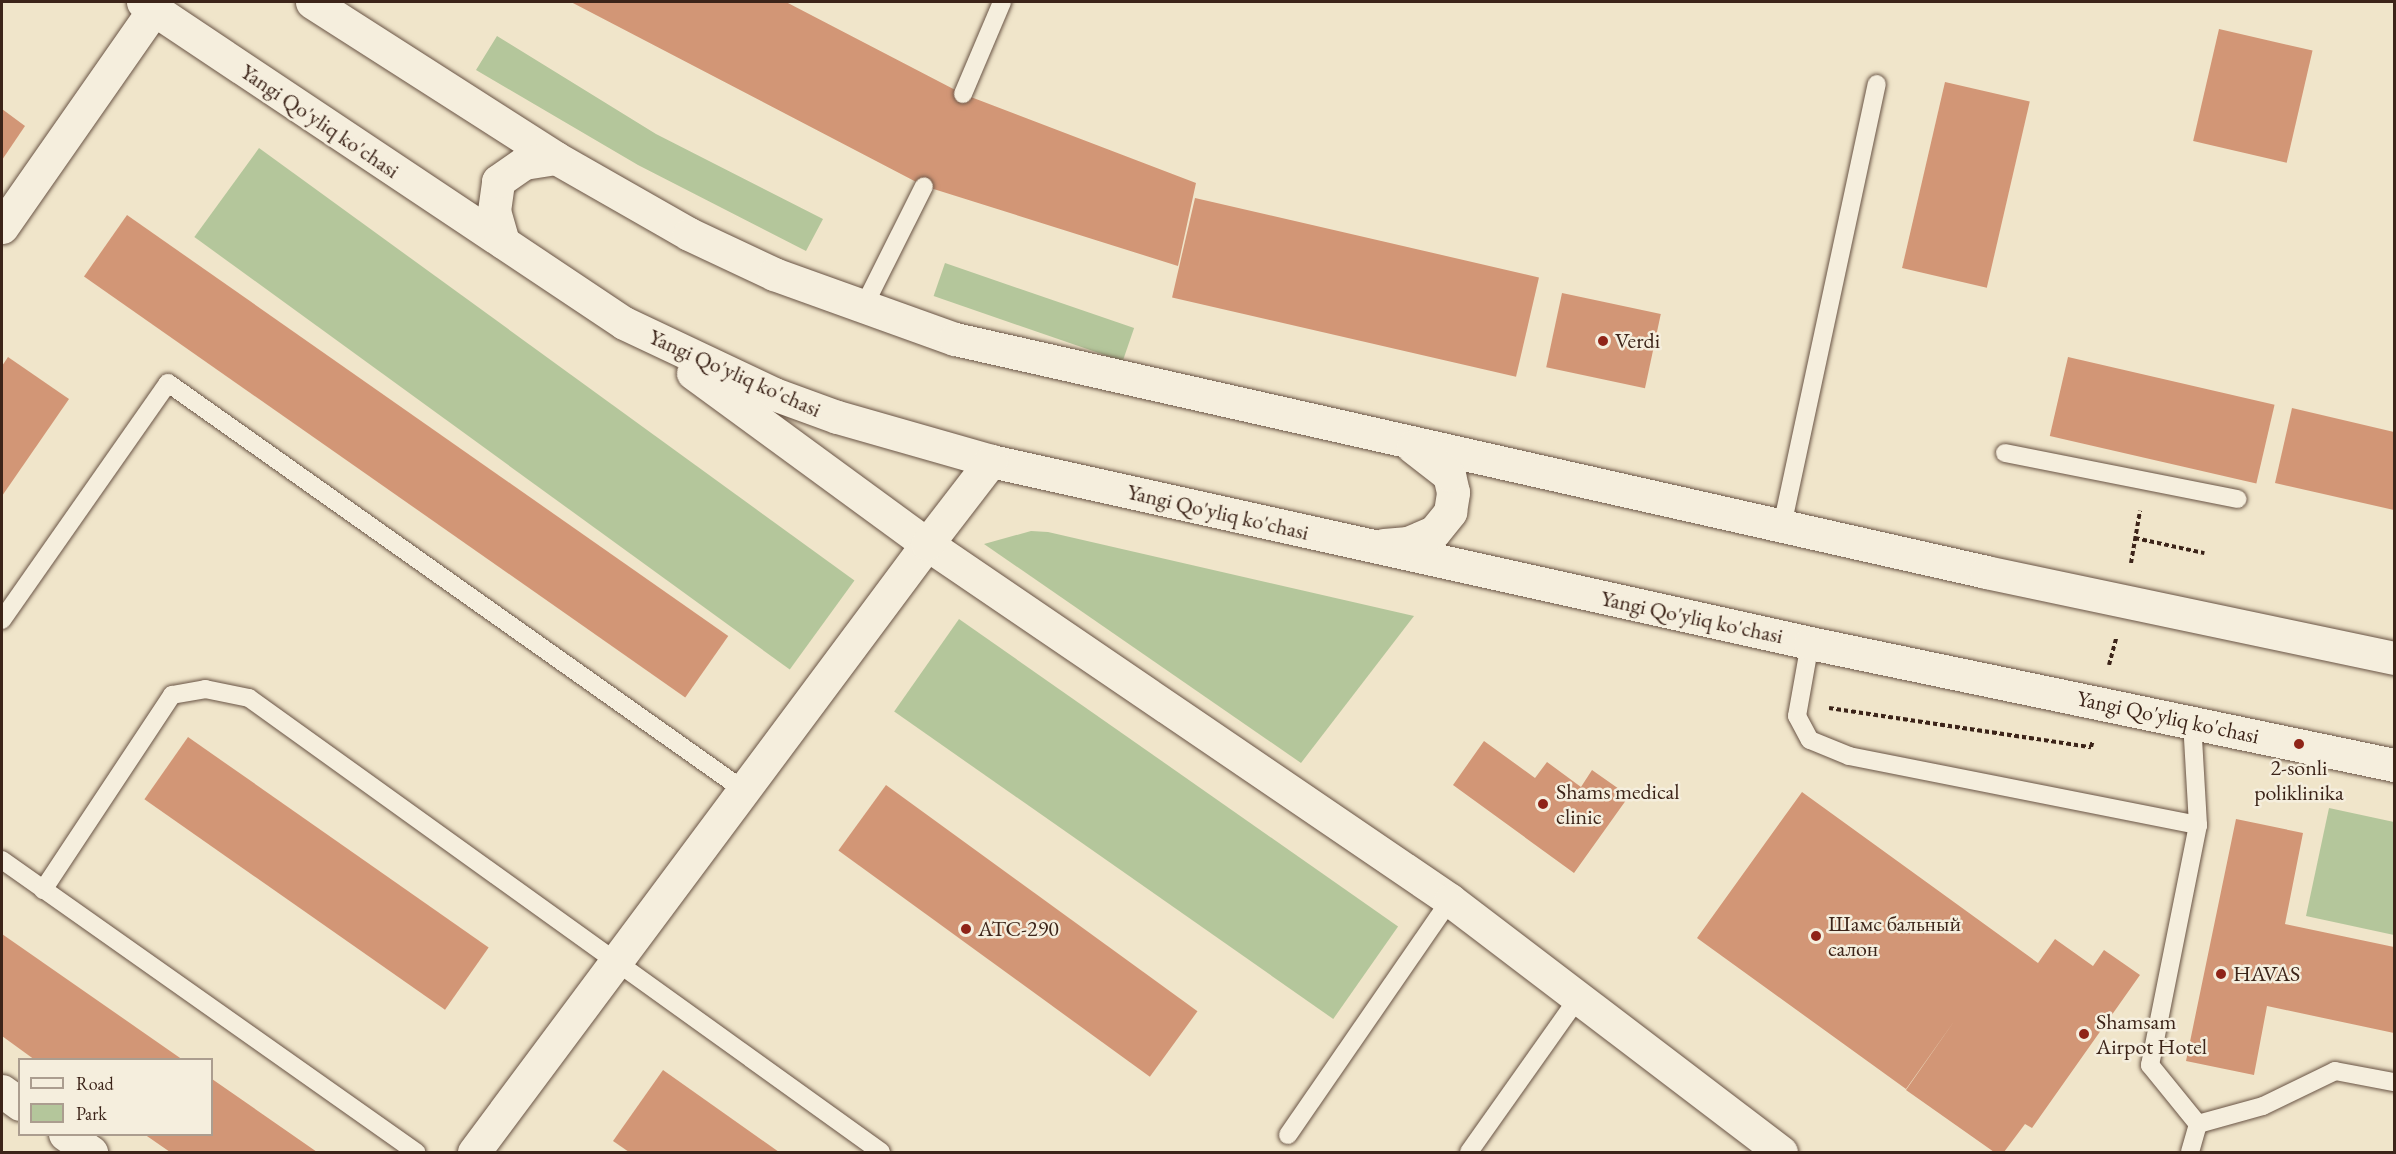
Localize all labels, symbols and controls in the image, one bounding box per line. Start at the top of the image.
street label: Yangi Qo'yliq ko'chasi [236,58,404,184]
street label: Yangi Qo'yliq ko'chasi [645,323,825,423]
place label: Verdi [1615,328,1660,354]
marker: Verdi [1596,334,1610,348]
street label: Yangi Qo'yliq ko'chasi [1125,478,1311,546]
street label: Yangi Qo'yliq ko'chasi [1598,585,1786,649]
street label: Yangi Qo'yliq ko'chasi [2074,685,2262,749]
marker: 2-sonli poliklinika [2292,737,2306,751]
place label: 2-sonli poliklinika [2254,754,2344,806]
place label: Shams medical clinic [1556,778,1680,830]
marker: Shams medical clinic [1534,795,1552,813]
place label: Шамс бальный салон [1828,910,1961,962]
place label: ATC-290 [978,916,1059,942]
marker: ATC-290 [959,922,973,936]
marker: Шамс бальный салон [1809,929,1823,943]
place label: HAVAS [2233,961,2300,987]
marker: HAVAS [2214,967,2228,981]
place label: Shamsam Airpot Hotel [2096,1008,2207,1060]
marker: Shamsam Airpot Hotel [2077,1027,2091,1041]
legend [18,1058,213,1136]
text: Road [76,1072,114,1095]
text: Park [76,1102,107,1125]

